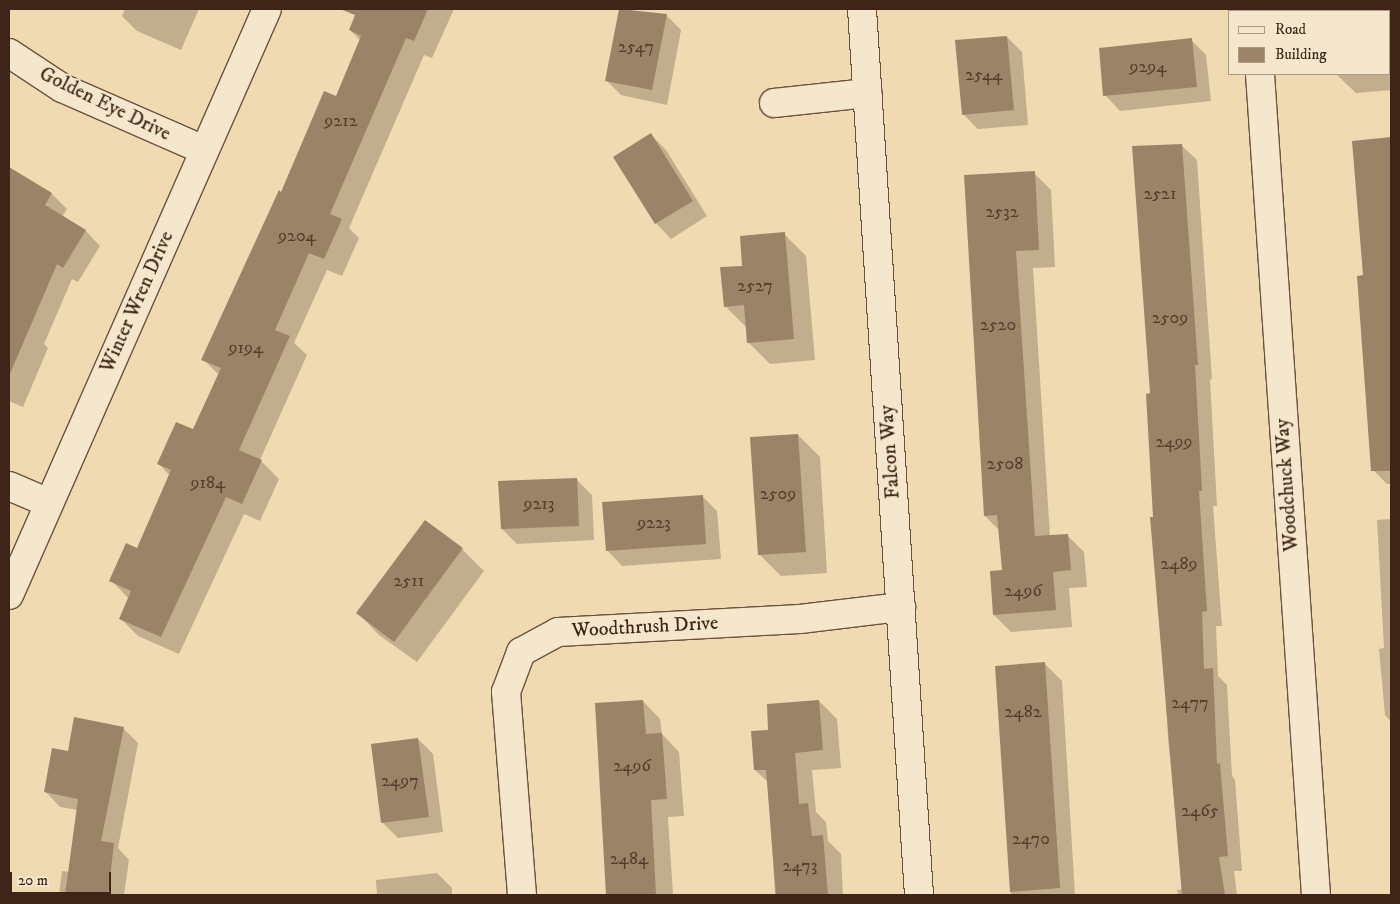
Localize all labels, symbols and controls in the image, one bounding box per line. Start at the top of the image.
legend [1228,10,1390,75]
text: Road [1275,20,1306,39]
house number: 2547 [618,36,654,58]
text: Building [1275,45,1327,64]
house number: 9294 [1129,56,1167,78]
street label: Golden Eye Drive [35,62,175,146]
house number: 2544 [965,64,1003,86]
house number: 9212 [324,110,358,132]
house number: 2521 [1143,183,1177,205]
house number: 2532 [985,201,1019,223]
house number: 9204 [278,225,316,247]
street label: Winter Wren Drive [95,227,179,377]
house number: 2527 [737,275,773,297]
house number: 2509 [1152,307,1188,329]
house number: 2520 [980,314,1016,336]
house number: 9194 [229,337,263,359]
street label: Falcon Way [875,404,905,500]
street label: Woodchuck Way [1270,418,1304,552]
house number: 2499 [1155,431,1193,453]
house number: 2508 [987,453,1023,475]
house number: 9184 [191,472,225,494]
house number: 2509 [760,483,796,505]
house number: 9213 [523,493,555,515]
house number: 9223 [637,512,671,534]
house number: 2489 [1160,553,1198,575]
house number: 2511 [394,570,424,592]
house number: 2496 [1004,580,1042,602]
street label: Woodthrush Drive [571,611,719,643]
house number: 2477 [1171,692,1209,714]
house number: 2482 [1004,701,1042,723]
house number: 2496 [613,755,651,777]
house number: 2497 [381,770,419,792]
house number: 2465 [1181,800,1219,822]
house number: 2470 [1012,828,1050,850]
house number: 2484 [610,848,648,870]
house number: 2473 [783,855,817,877]
scale bar [12,862,114,894]
text: 20 m [18,871,48,890]

